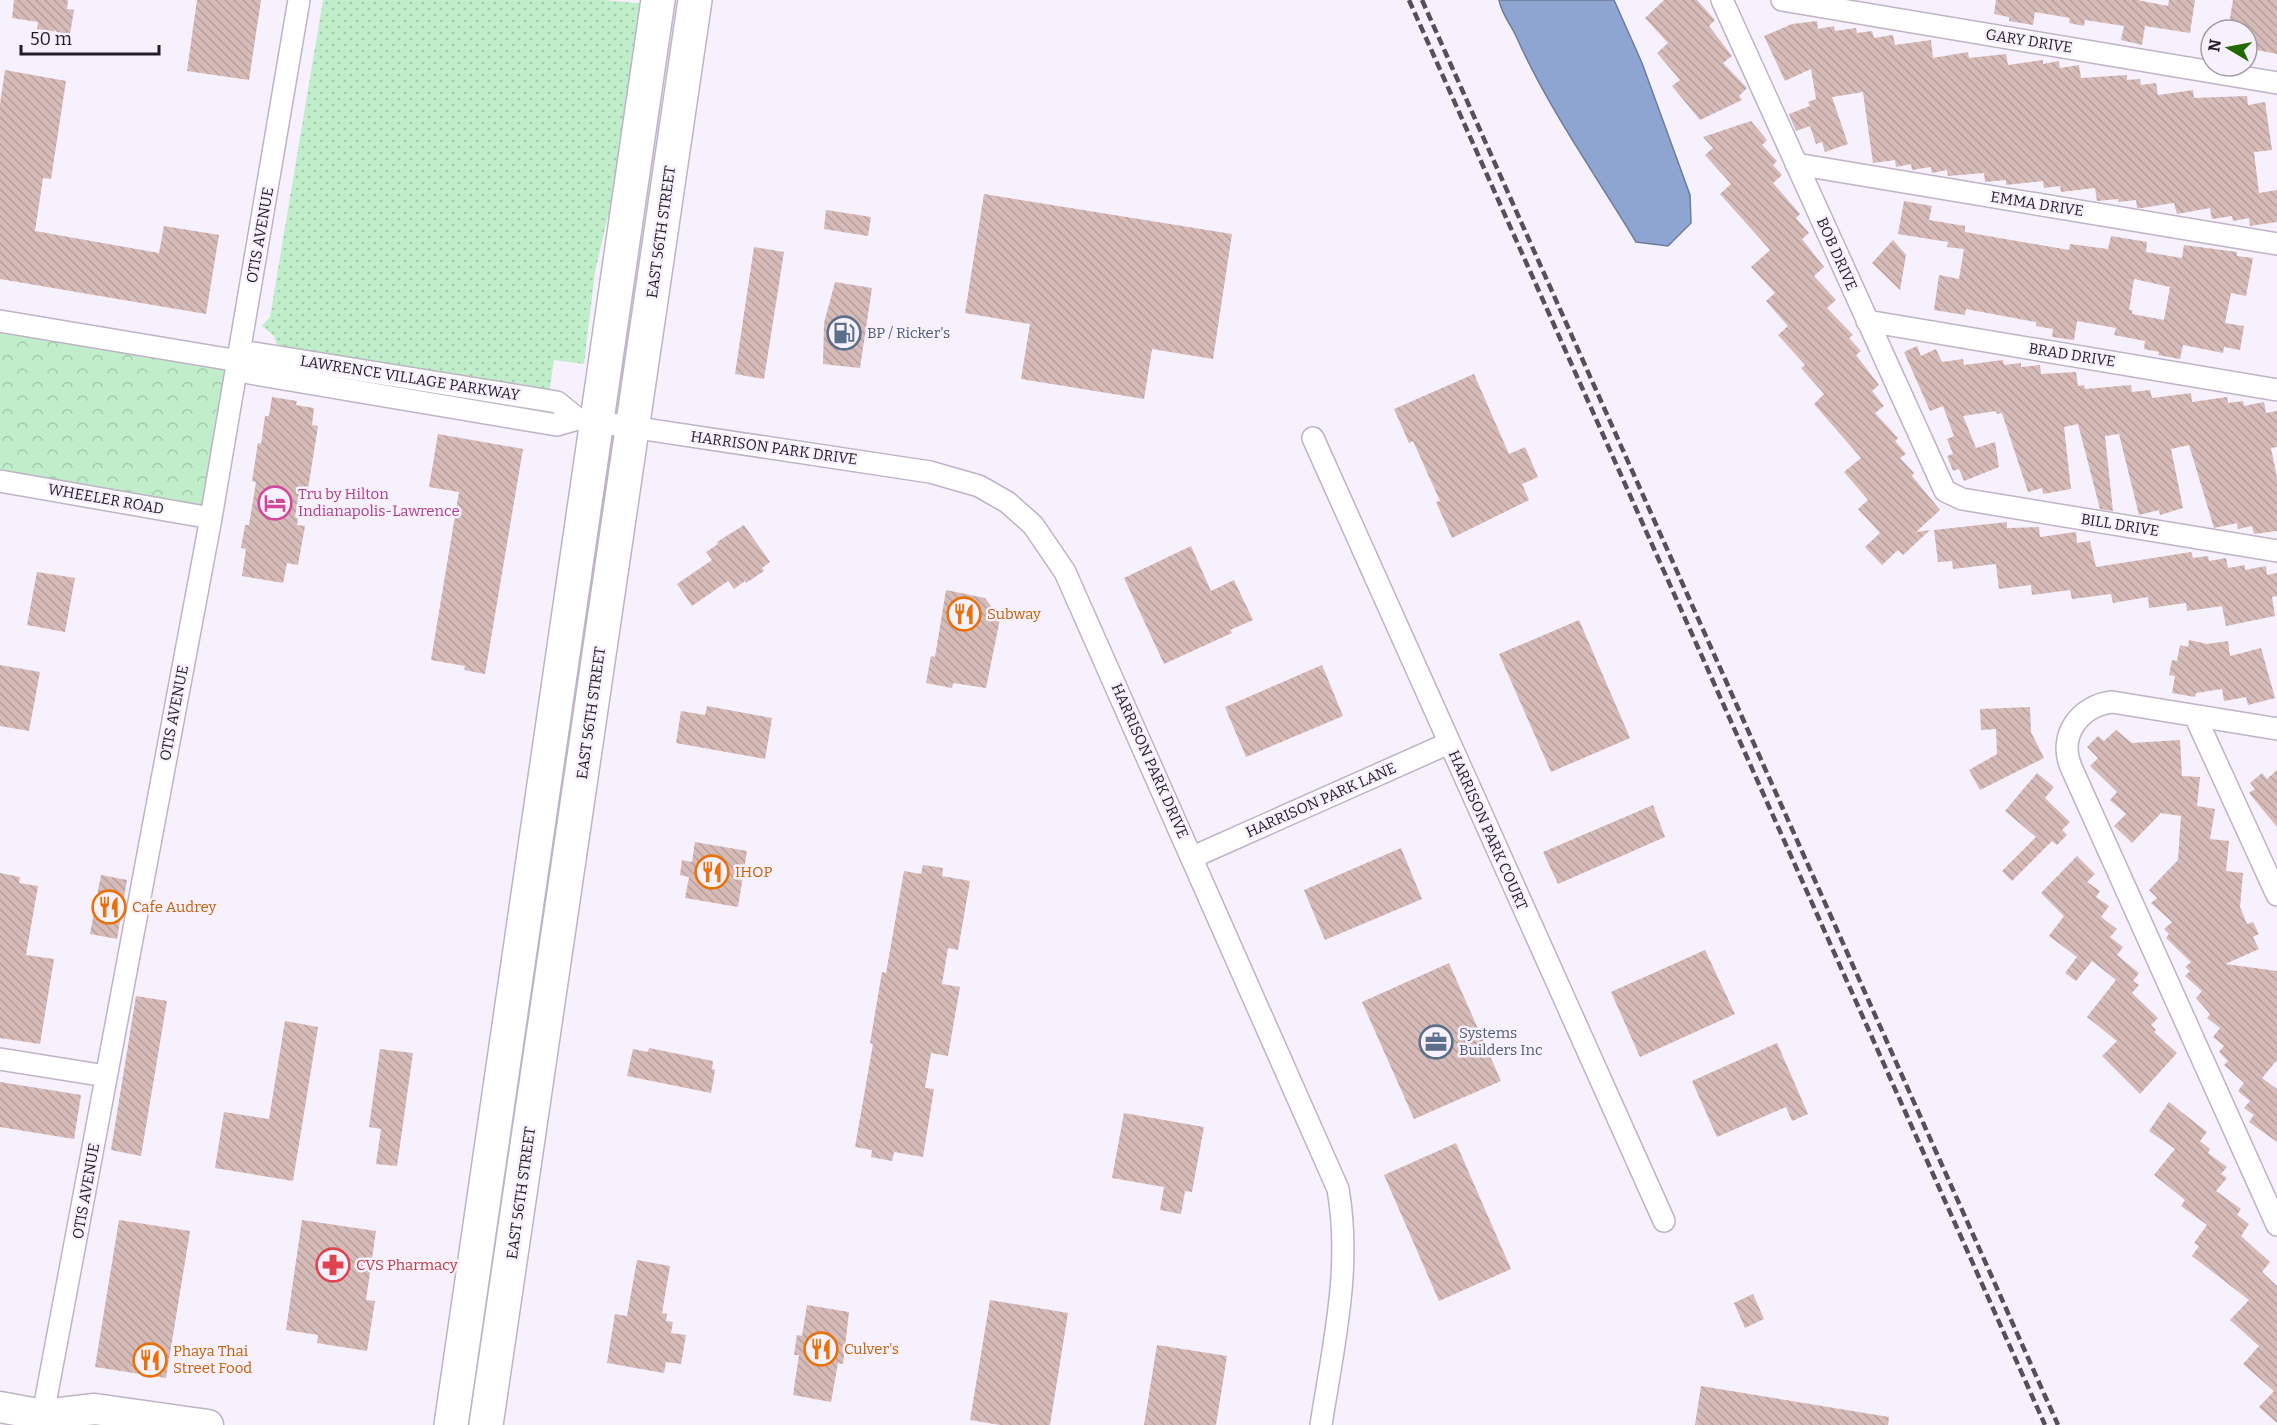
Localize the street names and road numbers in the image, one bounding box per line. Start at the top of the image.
street label: GARY DRIVE [1984,25,2074,57]
street label: EAST 56TH STREET [643,164,679,299]
street label: OTIS AVENUE [243,186,277,284]
street label: EMMA DRIVE [1989,188,2085,220]
street label: BOB DRIVE [1813,215,1861,293]
street label: BRAD DRIVE [2027,339,2117,371]
street label: LAWRENCE VILLAGE PARKWAY [299,352,521,404]
street label: HARRISON PARK DRIVE [689,427,859,469]
street label: WHEELER ROAD [47,480,165,518]
street label: BILL DRIVE [2080,510,2160,540]
street label: EAST 56TH STREET [573,645,609,780]
street label: OTIS AVENUE [156,664,192,762]
street label: HARRISON PARK DRIVE [1108,681,1192,841]
street label: HARRISON PARK COURT [1445,747,1532,913]
street label: HARRISON PARK LANE [1243,759,1399,841]
street label: EAST 56TH STREET [503,1125,539,1260]
street label: OTIS AVENUE [69,1142,103,1240]

